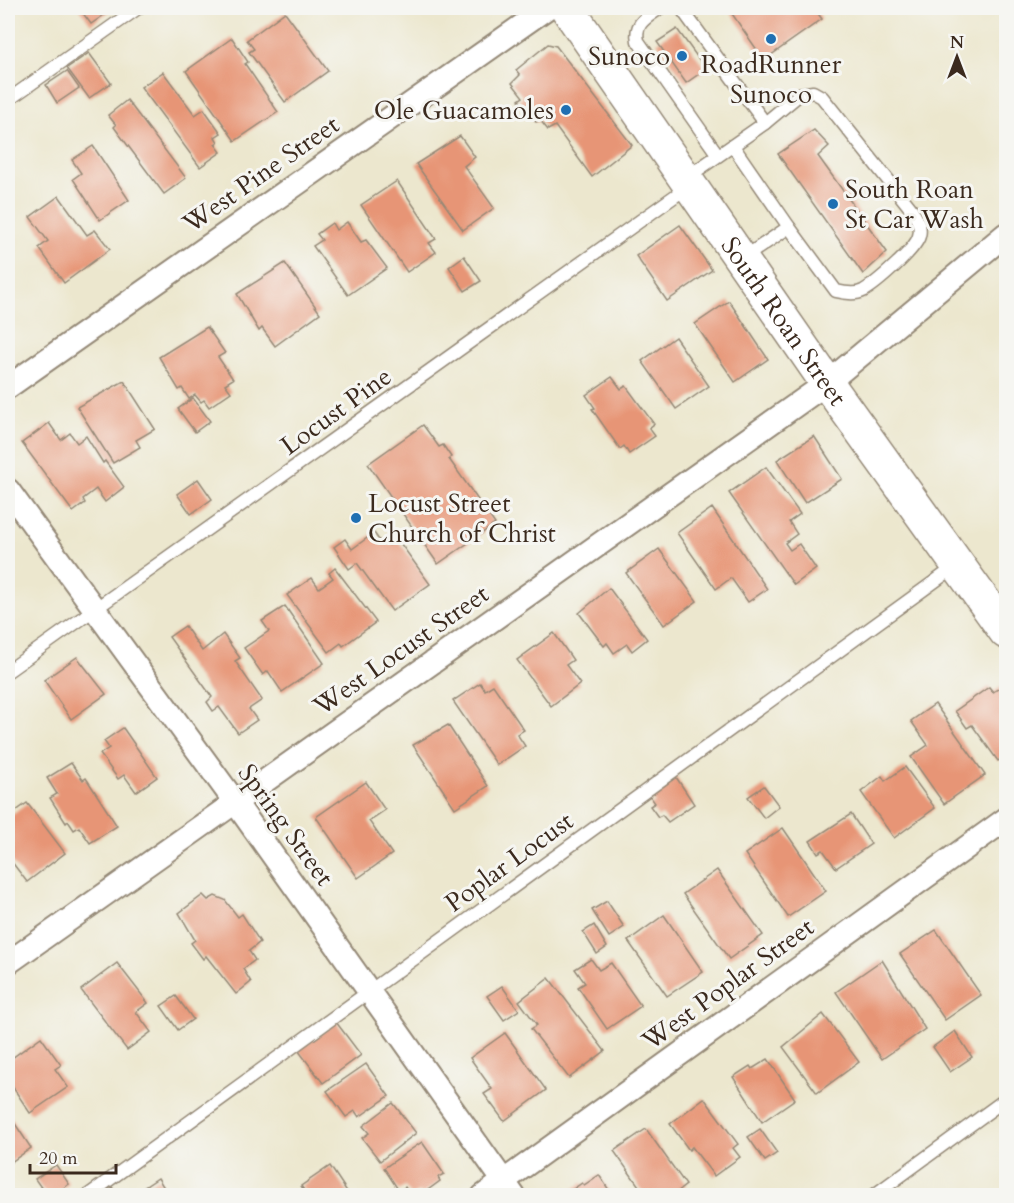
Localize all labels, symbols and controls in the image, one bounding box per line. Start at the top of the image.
north arrow [927,27,987,87]
marker: RoadRunner Sunoco [764,32,778,46]
text: N [950,32,964,54]
place label: Sunoco [588,39,670,74]
place label: RoadRunner Sunoco [701,47,842,112]
marker: Sunoco [675,49,689,63]
place label: Ole Guacamoles [374,93,554,128]
marker: Ole Guacamoles [559,103,573,117]
street label: West Pine Street [175,107,346,241]
place label: South Roan St Car Wash [845,172,984,237]
marker: South Roan St Car Wash [826,197,840,211]
street label: South Roan Street [713,230,855,413]
street label: Locust Pine [274,359,398,463]
place label: Locust Street Church of Christ [368,486,556,551]
marker: Locust Street Church of Christ [349,511,363,525]
street label: West Locust Street [305,576,496,724]
street label: Spring Street [230,757,342,893]
street label: Poplar Locust [438,804,580,920]
street label: West Poplar Street [634,910,821,1059]
scale bar [30,1137,116,1175]
text: 20 m [39,1146,78,1171]

